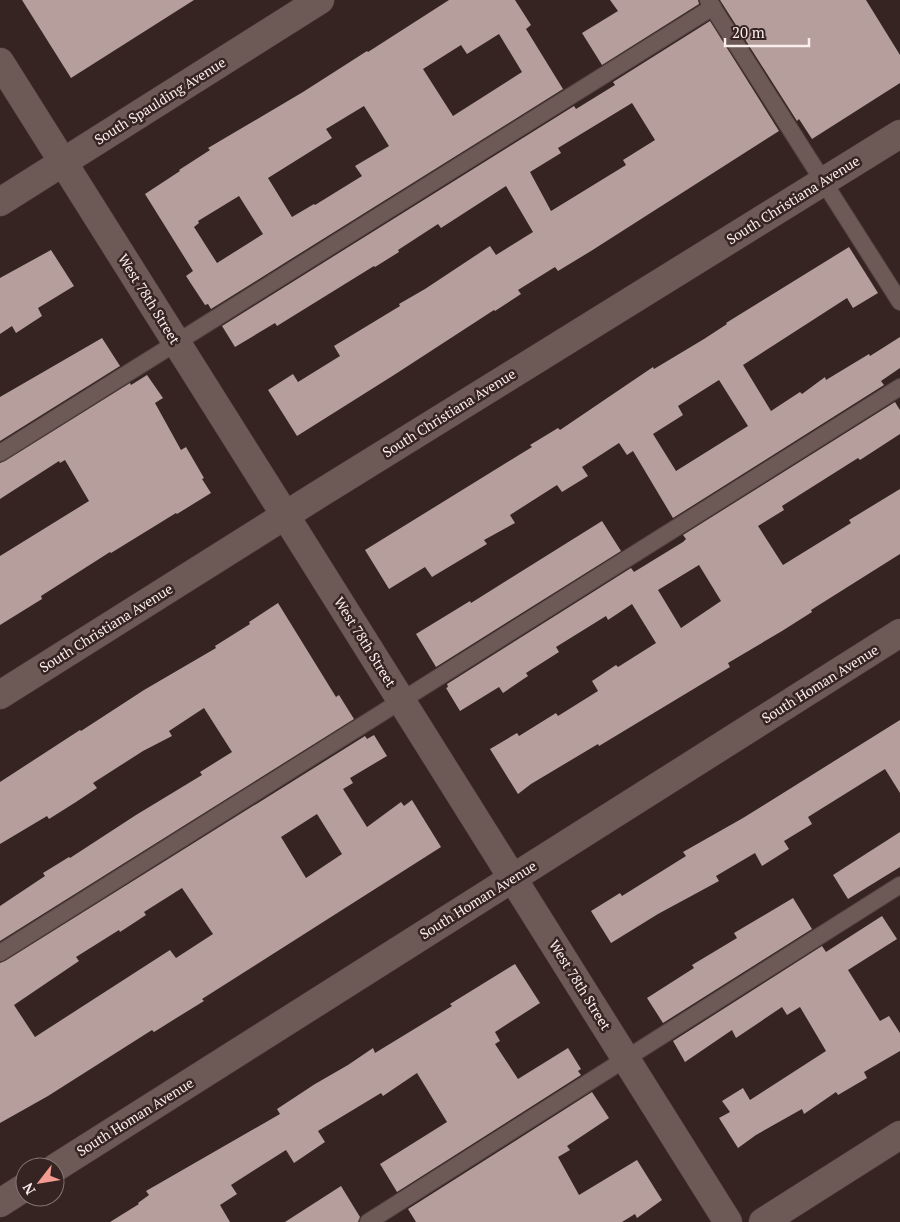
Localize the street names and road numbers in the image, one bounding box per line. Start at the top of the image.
street label: South Spaulding Avenue [90,52,229,149]
street label: South Christiana Avenue [722,151,863,248]
street label: West 78th Street [114,250,185,348]
street label: South Christiana Avenue [378,364,519,461]
street label: South Christiana Avenue [35,579,176,676]
street label: West 78th Street [330,593,401,691]
street label: South Homan Avenue [758,640,882,727]
street label: South Homan Avenue [416,856,540,943]
street label: West 78th Street [545,936,616,1034]
street label: South Homan Avenue [73,1073,197,1160]

